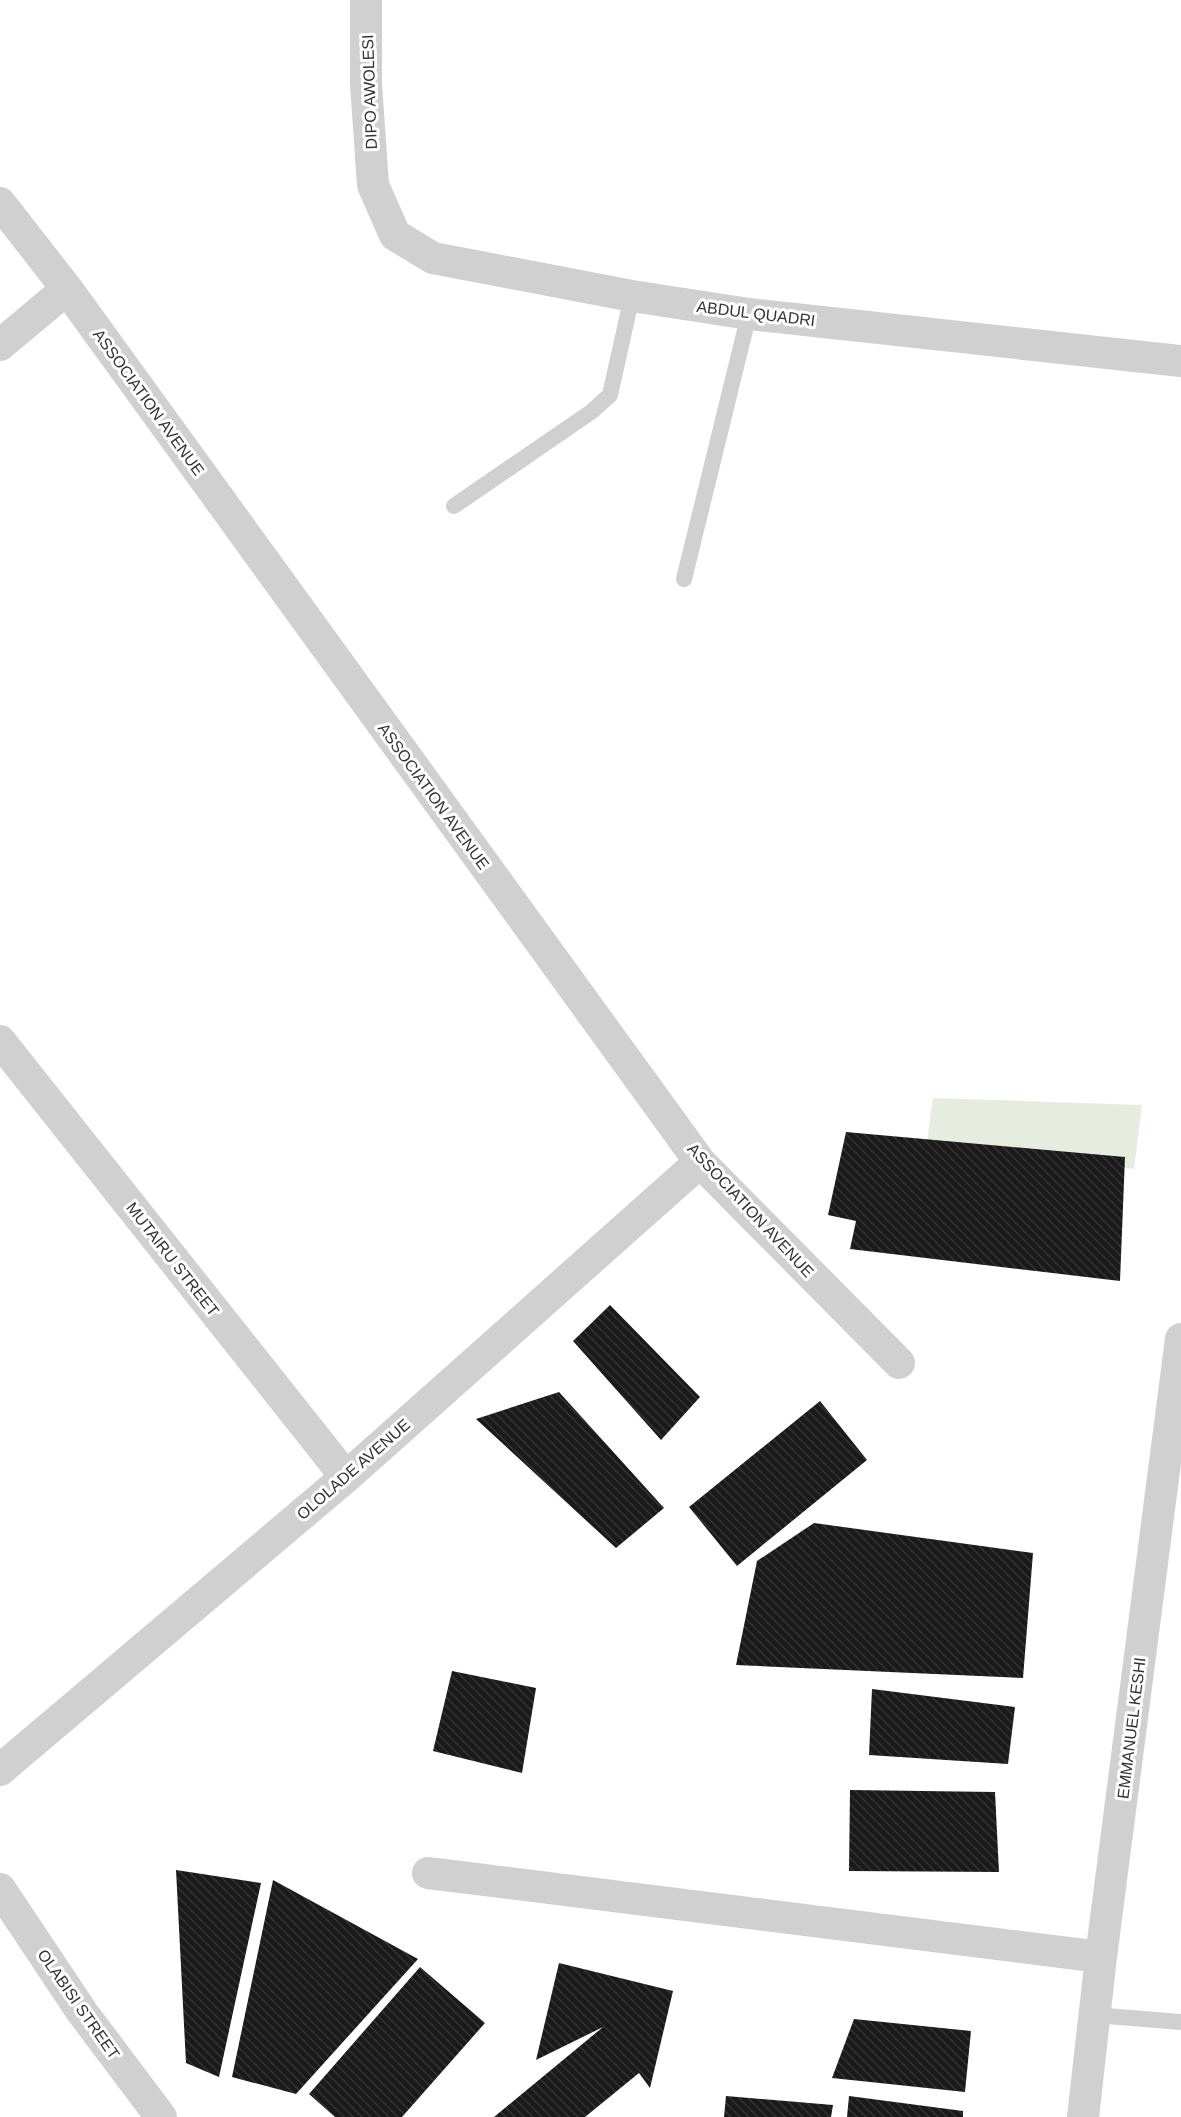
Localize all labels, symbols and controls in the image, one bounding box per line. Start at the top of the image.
street label: DIPO AWOLESI [359,34,380,150]
street label: ABDUL QUADRI [696,298,816,329]
street label: ASSOCIATION AVENUE [90,326,207,479]
street label: ASSOCIATION AVENUE [375,720,492,873]
street label: ASSOCIATION AVENUE [684,1140,817,1281]
street label: MUTAIRU STREET [123,1199,222,1320]
street label: OLOLADE AVENUE [294,1416,413,1523]
street label: EMMANUEL KESHI [1114,1656,1149,1800]
street label: OLABISI STREET [34,1946,123,2063]

